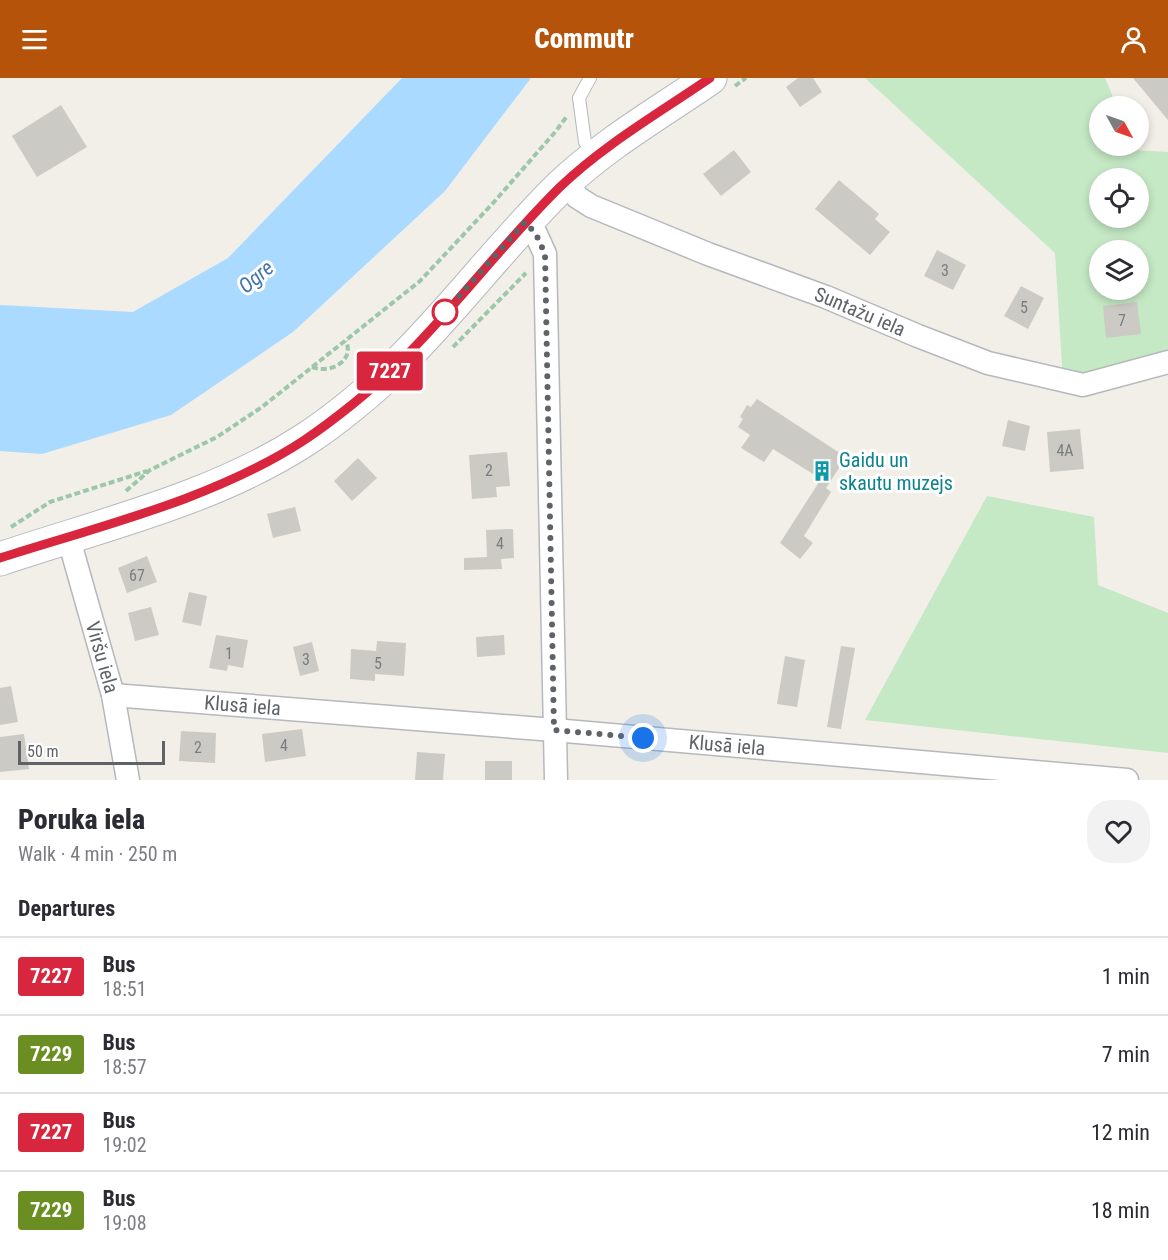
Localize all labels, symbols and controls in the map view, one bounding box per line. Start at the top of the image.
icon: menu [18,23,51,56]
text: Commutr [534,23,634,55]
icon: person [1117,23,1150,56]
north arrow [1089,96,1149,156]
map controls [1089,96,1149,300]
button: locate [1089,168,1149,228]
button: layers [1089,240,1149,300]
water label: Ogre [234,256,278,298]
house number: 3 [941,261,949,280]
street label: Suntažu iela [811,282,909,341]
house number: 5 [1020,298,1028,317]
unlabelled marker [432,299,458,325]
house number: 7 [1118,311,1126,330]
line badge: 7227 [348,352,432,390]
text: 7227 [369,359,411,383]
house number: 4A [1056,441,1074,460]
place label: Gaidu un skautu muzejs [839,448,953,495]
building icon: Gaidu un skautu muzejs [810,459,834,483]
house number: 2 [485,461,493,480]
house number: 4 [496,534,504,553]
house number: 67 [129,566,145,585]
street label: Viršu iela [81,619,124,696]
house number: 1 [225,644,233,663]
house number: 3 [302,650,310,669]
house number: 5 [374,654,382,673]
street label: Klusā iela [203,690,282,720]
your location [628,723,658,753]
street label: Klusā iela [688,730,766,760]
house number: 4 [280,736,288,755]
scale bar [18,738,165,766]
house number: 2 [194,738,202,757]
text: 50 m [27,742,59,761]
button: heart [1087,800,1150,863]
text: Poruka iela [18,803,145,836]
text: Walk · 4 min · 250 m [18,842,177,866]
text: Departures [18,896,115,921]
text: Bus [102,952,136,977]
text: 7227 [30,964,72,988]
text: 1 min [1102,964,1150,989]
text: 18:51 [102,977,147,1001]
text: Bus [102,1030,136,1055]
text: 7229 [30,1042,72,1066]
text: 7 min [1102,1042,1150,1067]
text: 18:57 [102,1055,147,1079]
text: Bus [102,1108,136,1133]
text: 7227 [30,1120,72,1144]
text: 12 min [1091,1120,1150,1145]
text: 19:02 [102,1133,147,1157]
text: Bus [102,1186,136,1211]
text: 7229 [30,1198,72,1222]
text: 18 min [1091,1198,1150,1223]
text: 19:08 [102,1211,147,1235]

